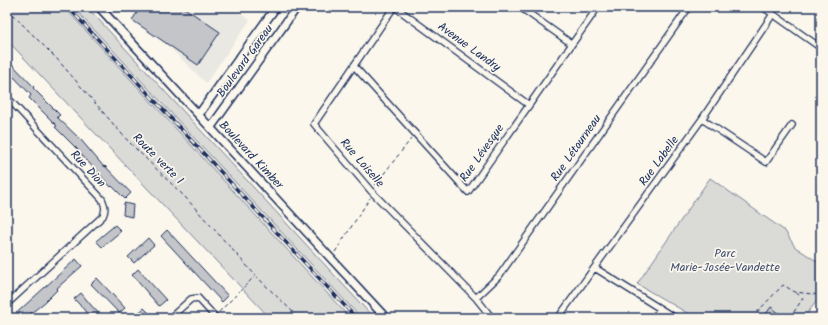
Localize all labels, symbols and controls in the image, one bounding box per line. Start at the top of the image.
street label: Avenue Landry [433,17,505,77]
street label: Boulevard Gareau [212,20,278,102]
street label: Rue Létourneau [546,110,606,185]
street label: Boulevard Kimber [214,116,289,194]
street label: Rue Lévesque [455,120,509,186]
street label: Route verte 1 [128,129,188,189]
street label: Rue Labelle [634,131,684,190]
street label: Rue Loiselle [335,134,389,192]
street label: Rue Dion [66,146,110,192]
park label: Parc Marie-Josée-Vandette [670,244,780,277]

